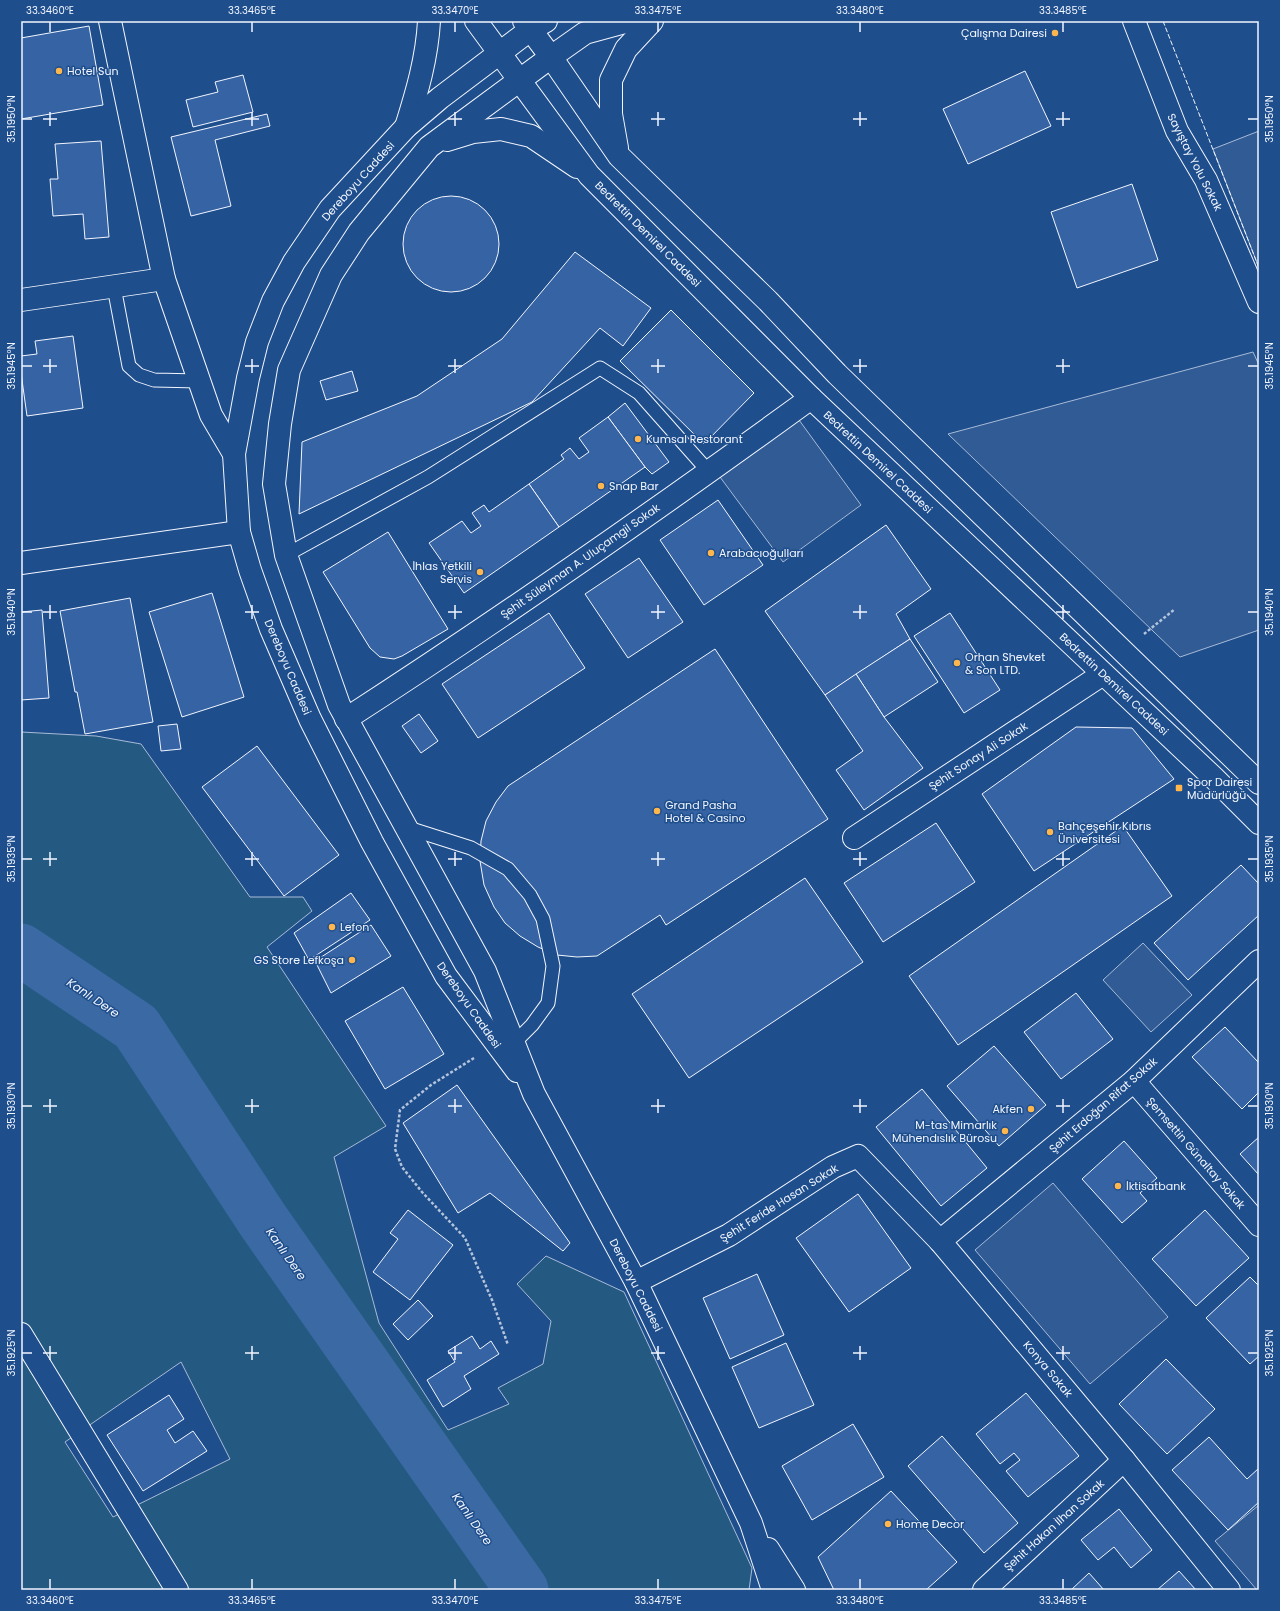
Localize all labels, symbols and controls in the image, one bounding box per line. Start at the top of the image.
text: 33.3460°E [26,3,74,18]
text: 33.3465°E [228,3,276,18]
text: 33.3470°E [431,3,479,18]
text: 33.3475°E [634,3,682,18]
text: 33.3480°E [836,3,884,18]
text: 33.3485°E [1039,3,1087,18]
place label: Çalışma Dairesi [961,25,1047,41]
marker: Çalışma Dairesi [1050,28,1060,38]
place label: Hotel Sun [67,63,119,79]
marker: Hotel Sun [54,66,64,76]
text: 35.1950°N [4,95,19,143]
text: 35.1950°N [1262,95,1277,143]
street label: Sayıştay Yolu Sokak [1163,110,1227,214]
street label: Dereboyu Caddesi [318,137,398,224]
street label: Bedrettin Demirel Caddesi [591,177,705,291]
text: 35.1945°N [4,342,19,390]
text: 35.1945°N [1262,342,1277,390]
street label: Bedrettin Demirel Caddesi [820,407,936,517]
place label: Kumsal Restorant [646,431,743,447]
marker: Kumsal Restorant [633,434,643,444]
place label: Snap Bar [609,478,659,494]
marker: Snap Bar [596,481,606,491]
street label: Şehit Süleyman A. Uluçamgil Sokak [497,499,663,622]
place label: Arabacıoğulları [719,545,803,561]
marker: Arabacıoğulları [706,548,716,558]
place label: İhlas Yetkili Servis [412,558,472,587]
marker: İhlas Yetkili Servis [475,567,485,577]
text: 35.1940°N [4,588,19,636]
text: 35.1940°N [1262,588,1277,636]
street label: Dereboyu Caddesi [261,617,315,717]
street label: Bedrettin Demirel Caddesi [1056,629,1172,739]
place label: Orhan Shevket & Son LTD. [965,649,1045,678]
marker: Orhan Shevket & Son LTD. [952,658,962,668]
street label: Şehit Sonay Ali Sokak [925,718,1031,794]
place label: Spor Dairesi Müdürlüğü [1187,774,1253,803]
marker: Spor Dairesi Müdürlüğü [1174,783,1184,793]
place label: Grand Pasha Hotel & Casino [665,797,746,826]
marker: Grand Pasha Hotel & Casino [652,806,662,816]
place label: Bahçeşehir Kıbrıs Üniversitesi [1058,818,1152,847]
marker: Bahçeşehir Kıbrıs Üniversitesi [1045,827,1055,837]
text: 35.1935°N [4,835,19,883]
text: 35.1935°N [1262,835,1277,883]
place label: Lefon [340,919,369,935]
marker: Lefon [327,922,337,932]
place label: GS Store Lefkoşa [254,952,344,968]
marker: GS Store Lefkoşa [347,955,357,965]
street label: Dereboyu Caddesi [433,959,505,1052]
water label: Kanlı Dere [64,974,123,1022]
street label: Şehit Erdoğan Rifat Sokak [1045,1053,1161,1157]
text: 35.1930°N [4,1082,19,1130]
text: 35.1930°N [1262,1082,1277,1130]
street label: Şemsettin Günaltay Sokak [1143,1094,1249,1213]
place label: Akfen [992,1101,1023,1117]
marker: Akfen [1026,1104,1036,1114]
place label: M-tas Mimarlık Mühendıslık Bürosu [892,1117,997,1146]
marker: M-tas Mimarlık Mühendıslık Bürosu [1000,1126,1010,1136]
street label: Şehit Feride Hasan Sokak [717,1160,842,1246]
place label: İktisatbank [1126,1178,1186,1194]
marker: İktisatbank [1113,1181,1123,1191]
water label: Kanlı Dere [262,1224,311,1284]
street label: Dereboyu Caddesi [606,1236,666,1334]
text: 35.1925°N [4,1330,19,1376]
text: 35.1925°N [1262,1330,1277,1376]
street label: Konya Sokak [1020,1337,1077,1401]
street label: Şehit Hakan İlhan Sokak [1000,1475,1108,1575]
water label: Kanlı Dere [448,1489,497,1549]
place label: Home Decor [896,1516,964,1532]
marker: Home Decor [883,1519,893,1529]
text: 33.3460°E [26,1593,74,1608]
text: 33.3465°E [228,1593,276,1608]
text: 33.3470°E [431,1593,479,1608]
text: 33.3475°E [634,1593,682,1608]
text: 33.3480°E [836,1593,884,1608]
text: 33.3485°E [1039,1593,1087,1608]

